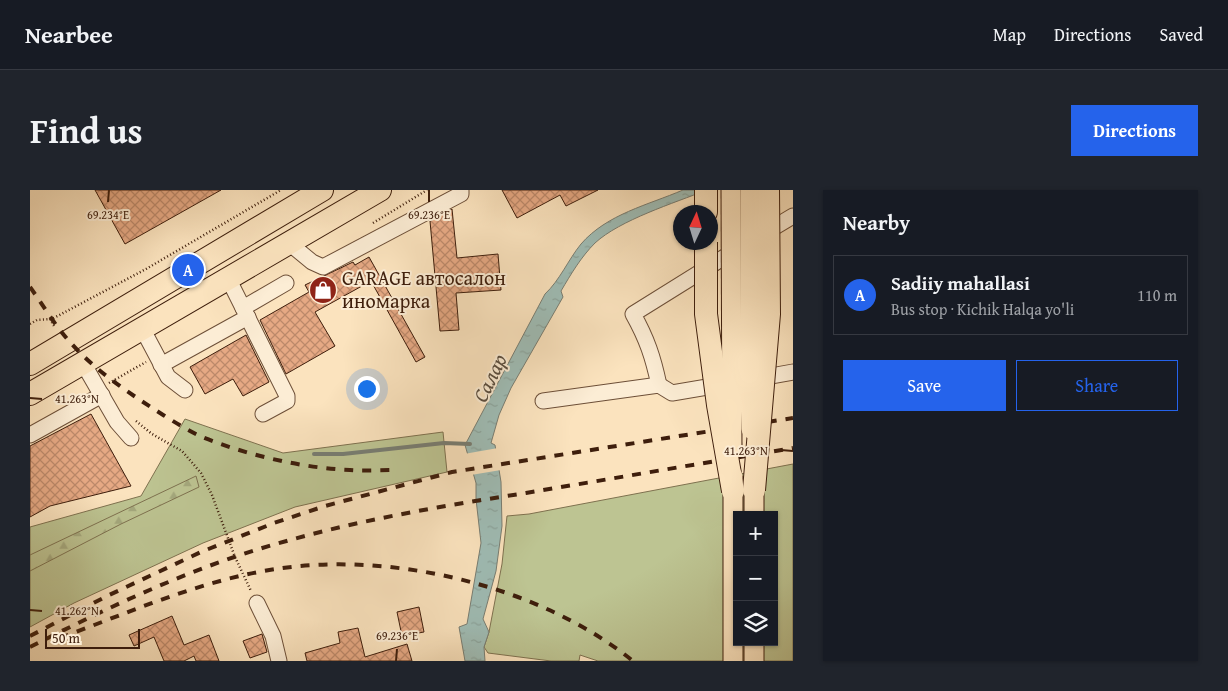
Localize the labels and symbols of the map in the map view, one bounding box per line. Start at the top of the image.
north arrow [673,205,718,250]
text: 69.234°E [87,206,129,223]
text: 69.236°E [408,206,450,223]
pin: A [172,251,204,289]
place label: GARAGE автосалон иномарка [342,263,506,315]
shop icon: GARAGE автосалон иномарка [308,275,338,305]
water label: Салар [465,348,515,407]
your location [354,376,380,402]
text: 41.263°N [55,390,99,407]
text: 41.263°N [724,442,768,459]
text: 41.262°N [55,602,99,619]
scale bar [45,626,140,649]
text: 69.236°E [376,627,418,644]

